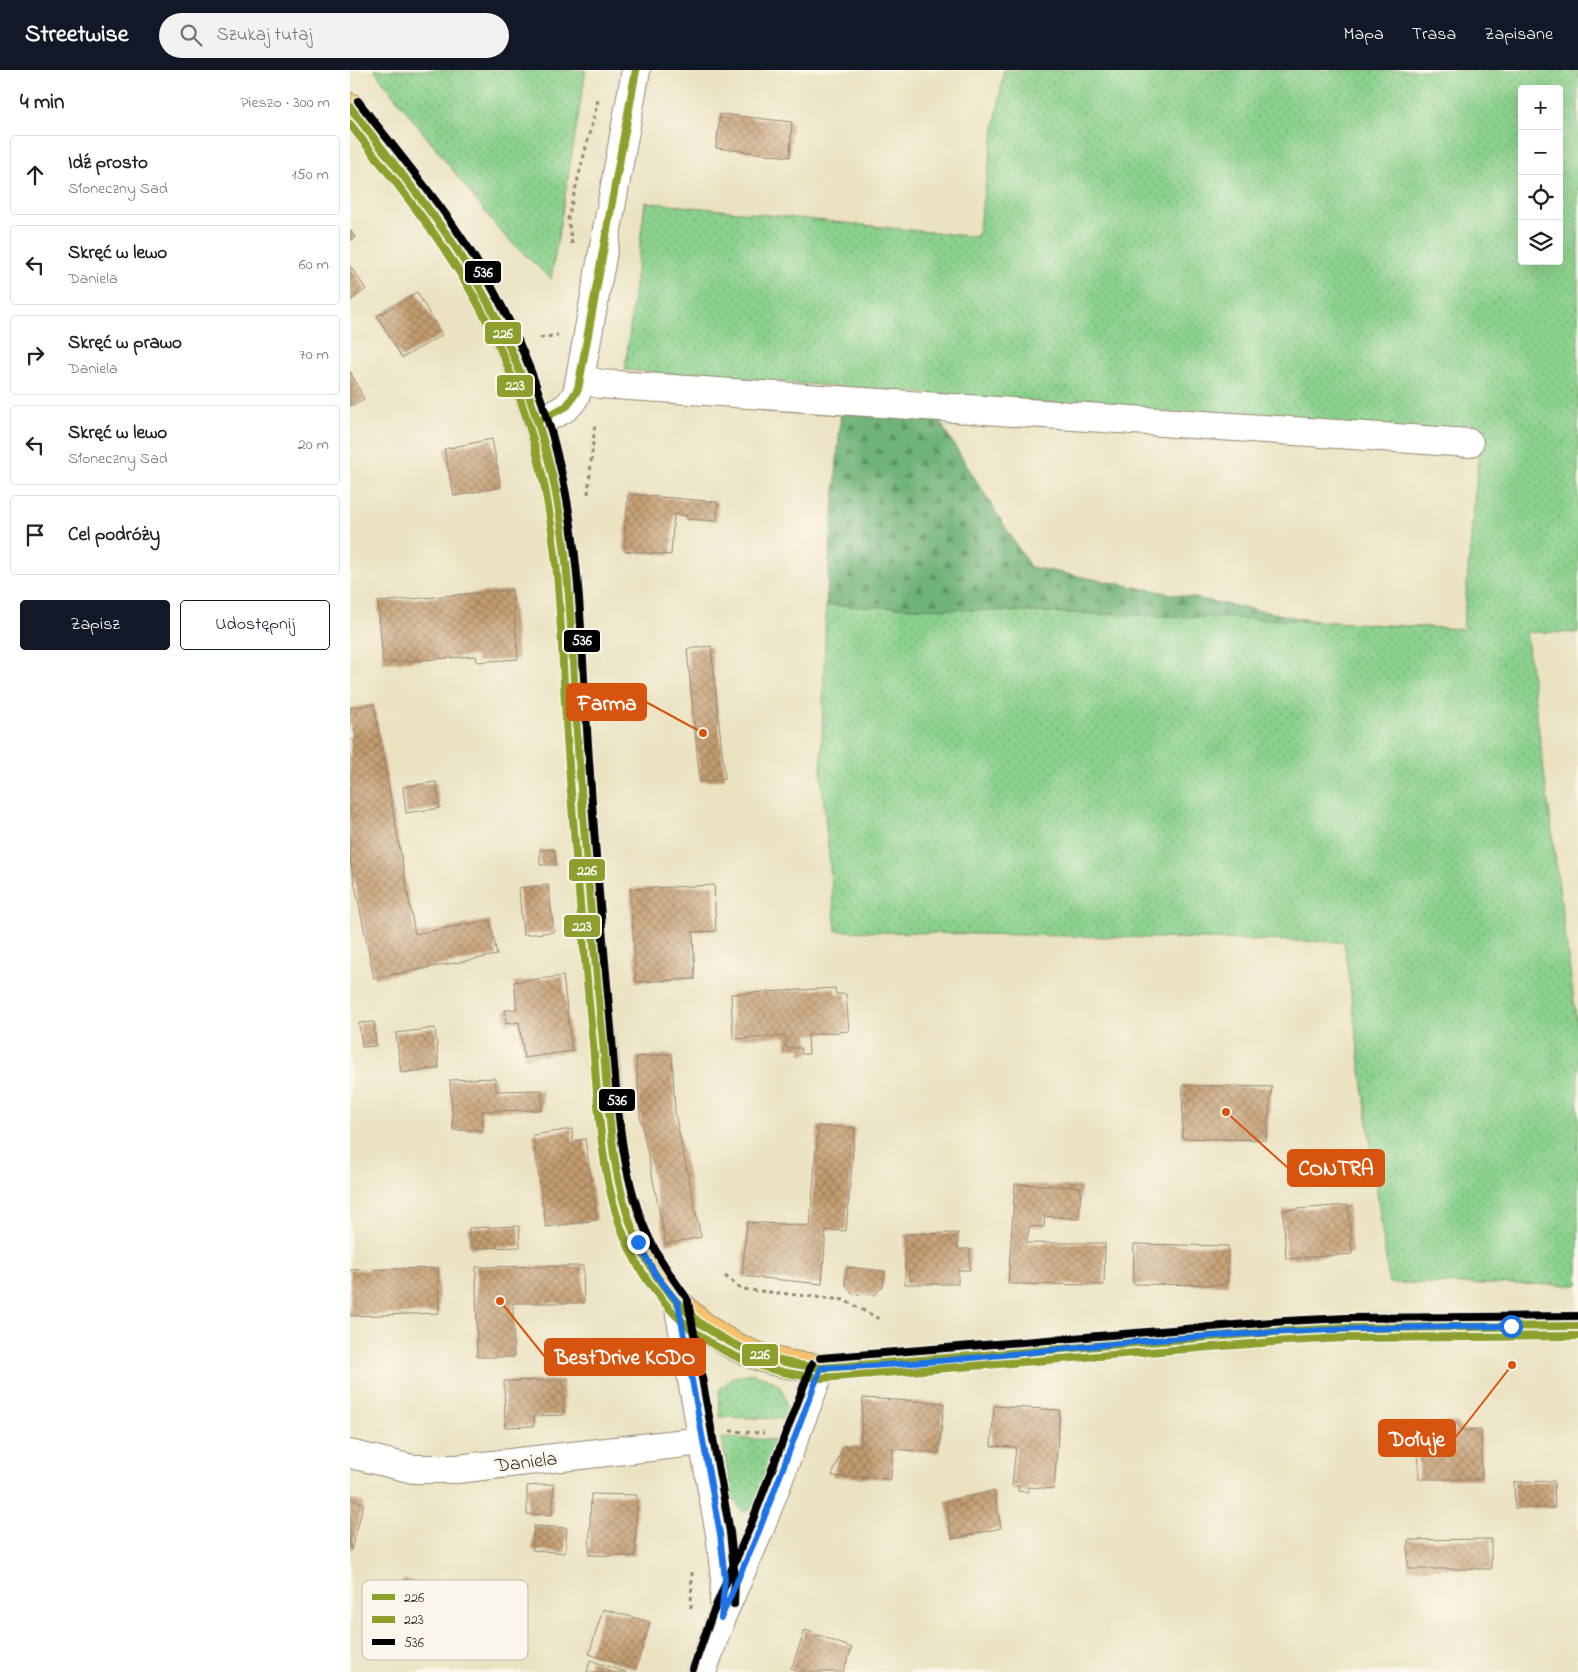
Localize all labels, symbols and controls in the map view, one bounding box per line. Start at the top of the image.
search box [159,13,509,58]
text: Streetwise [25,18,129,53]
icon: search [177,21,205,49]
text: Szukaj tutaj [217,22,312,49]
text: Mapa [1344,22,1384,48]
text: Trasa [1412,22,1456,48]
text: Zapisane [1484,22,1553,48]
map controls [1518,85,1563,265]
button: + [1518,85,1563,130]
text: 4 min [20,88,64,118]
text: Pieszo · 300 m [240,91,330,115]
button: − [1518,130,1563,175]
text: Idź prosto [68,150,148,177]
icon: ahead [21,161,49,189]
text: 150 m [291,163,329,187]
button: locate [1518,175,1563,220]
text: Słoneczny Sad [68,177,168,201]
button: layers [1518,220,1563,265]
text: Skręć w lewo [68,240,167,267]
icon: left [21,251,49,279]
text: 60 m [299,253,329,277]
line badge: 536 [464,260,502,284]
text: 536 [473,263,494,284]
text: Daniela [68,267,118,291]
line badge: 226 [484,321,522,345]
text: 226 [492,324,514,345]
text: Skręć w prawo [68,330,182,357]
icon: right [21,341,49,369]
text: 70 m [299,343,329,367]
text: Daniela [68,357,118,381]
line badge: 223 [496,374,534,398]
text: 223 [504,376,525,397]
text: Skręć w lewo [68,420,167,447]
icon: left [21,431,49,459]
text: 20 m [298,433,329,457]
text: Słoneczny Sad [68,447,168,471]
icon: arrive [21,521,49,549]
text: Cel podróży [68,522,160,549]
button: Zapisz [20,600,170,650]
button: Udostępnij [180,600,330,650]
line badge: 536 [563,629,601,653]
text: 536 [572,631,593,652]
callout: Farma [567,684,646,720]
text: Farma [576,690,637,720]
line badge: 226 [568,858,606,882]
text: 226 [576,861,598,882]
line badge: 223 [563,914,601,938]
text: 223 [571,917,592,938]
line badge: 536 [598,1088,636,1112]
text: 536 [607,1091,628,1112]
callout: CONTRA [1288,1150,1384,1186]
text: CONTRA [1298,1155,1374,1185]
route end [627,1231,650,1254]
route start [1500,1315,1523,1338]
callout: BestDrive KODO [545,1339,705,1375]
line badge: 226 [741,1343,779,1367]
text: BestDrive KODO [554,1344,696,1374]
text: 226 [749,1345,771,1366]
callout: Dołuje [1379,1420,1455,1456]
text: Dołuje [1388,1426,1446,1456]
street label: Daniela [493,1445,559,1482]
legend [362,1580,528,1660]
text: 226 [404,1588,424,1609]
text: 223 [404,1610,424,1631]
text: 536 [404,1633,424,1654]

